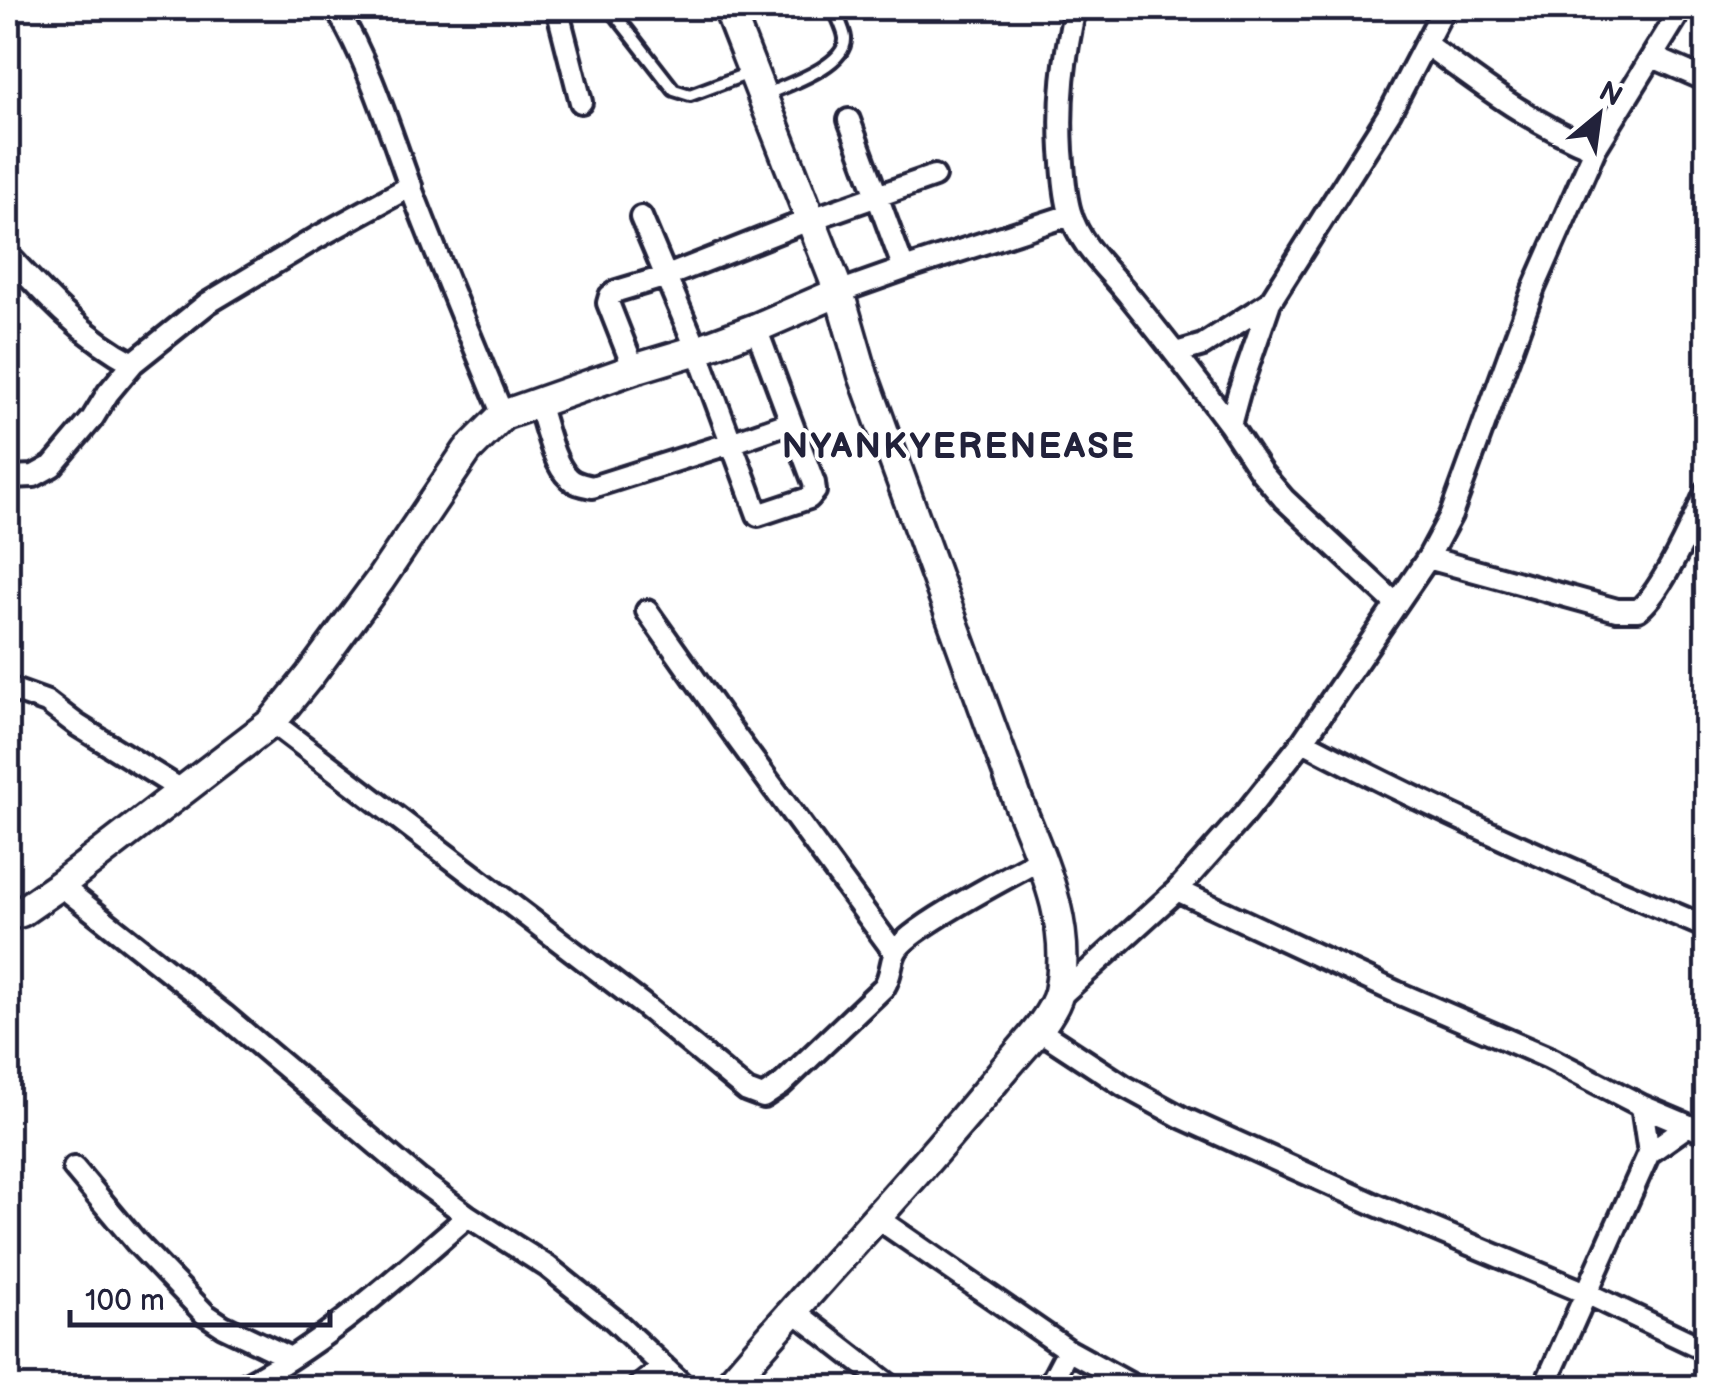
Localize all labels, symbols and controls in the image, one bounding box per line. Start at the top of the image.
north arrow [1549,65,1649,165]
text: N [1593,75,1628,114]
district label: NYANKYERENEASE [782,426,1136,469]
scale bar [70,1265,330,1327]
text: 100 m [85,1283,165,1319]

